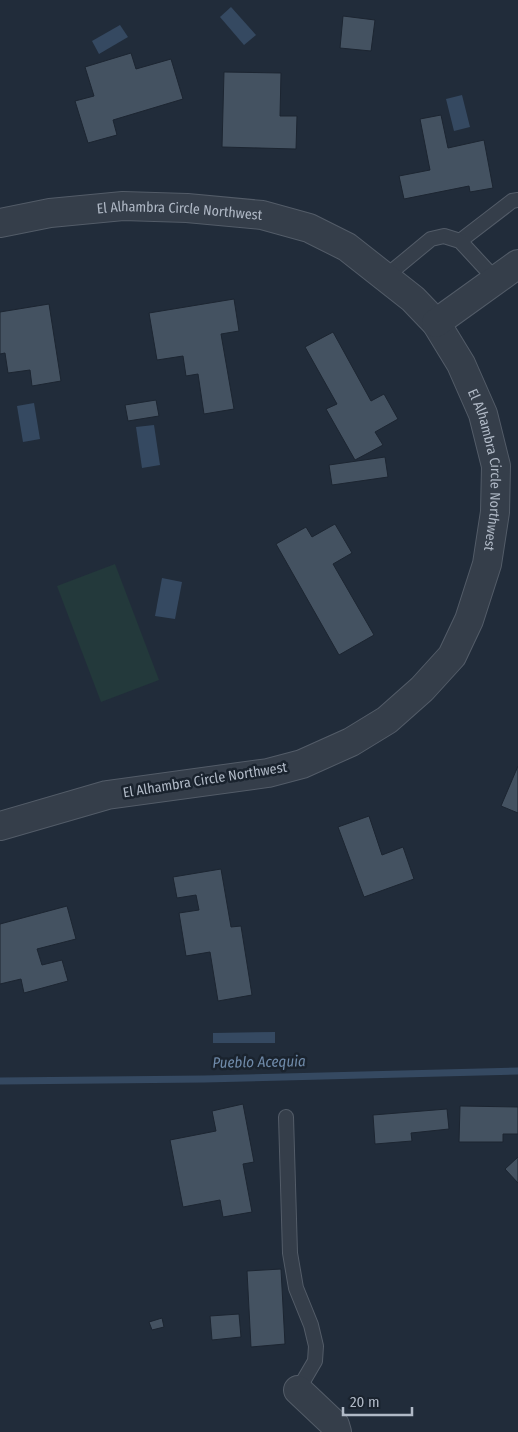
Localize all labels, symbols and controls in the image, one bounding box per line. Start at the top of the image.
street label: El Alhambra Circle Northwest [96,197,264,224]
street label: El Alhambra Circle Northwest [464,386,505,553]
street label: El Alhambra Circle Northwest [122,759,289,801]
water label: Pueblo Acequia [212,1052,306,1072]
scale bar [343,1384,412,1416]
text: 20 m [350,1393,380,1411]

